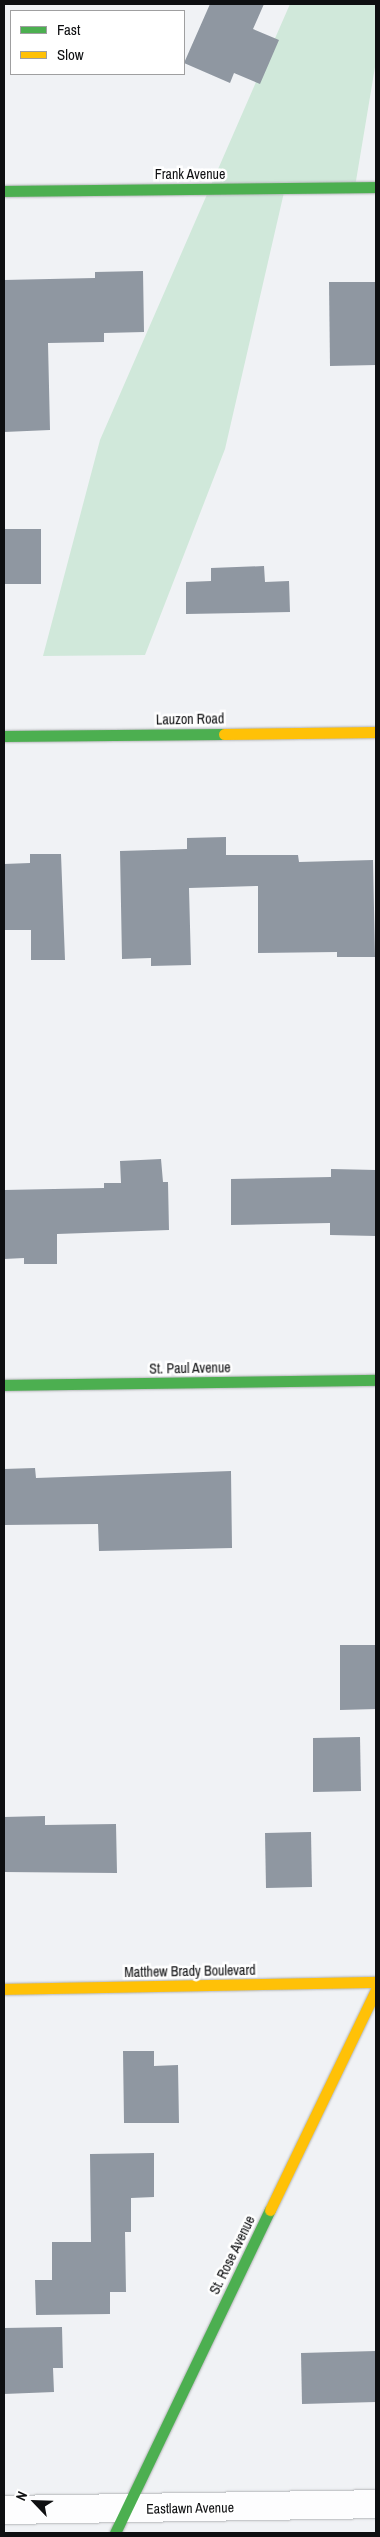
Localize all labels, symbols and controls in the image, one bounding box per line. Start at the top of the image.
legend [10,10,185,75]
text: Fast [57,19,80,40]
text: Slow [57,44,84,65]
street label: Frank Avenue [154,166,226,182]
street label: Lauzon Road [156,710,224,728]
street label: St. Paul Avenue [149,1359,231,1377]
street label: Matthew Brady Boulevard [124,1961,256,1981]
street label: St. Rose Avenue [206,2213,258,2297]
north arrow [10,2477,60,2527]
text: N [11,2488,31,2503]
street label: Eastlawn Avenue [146,2499,234,2517]

